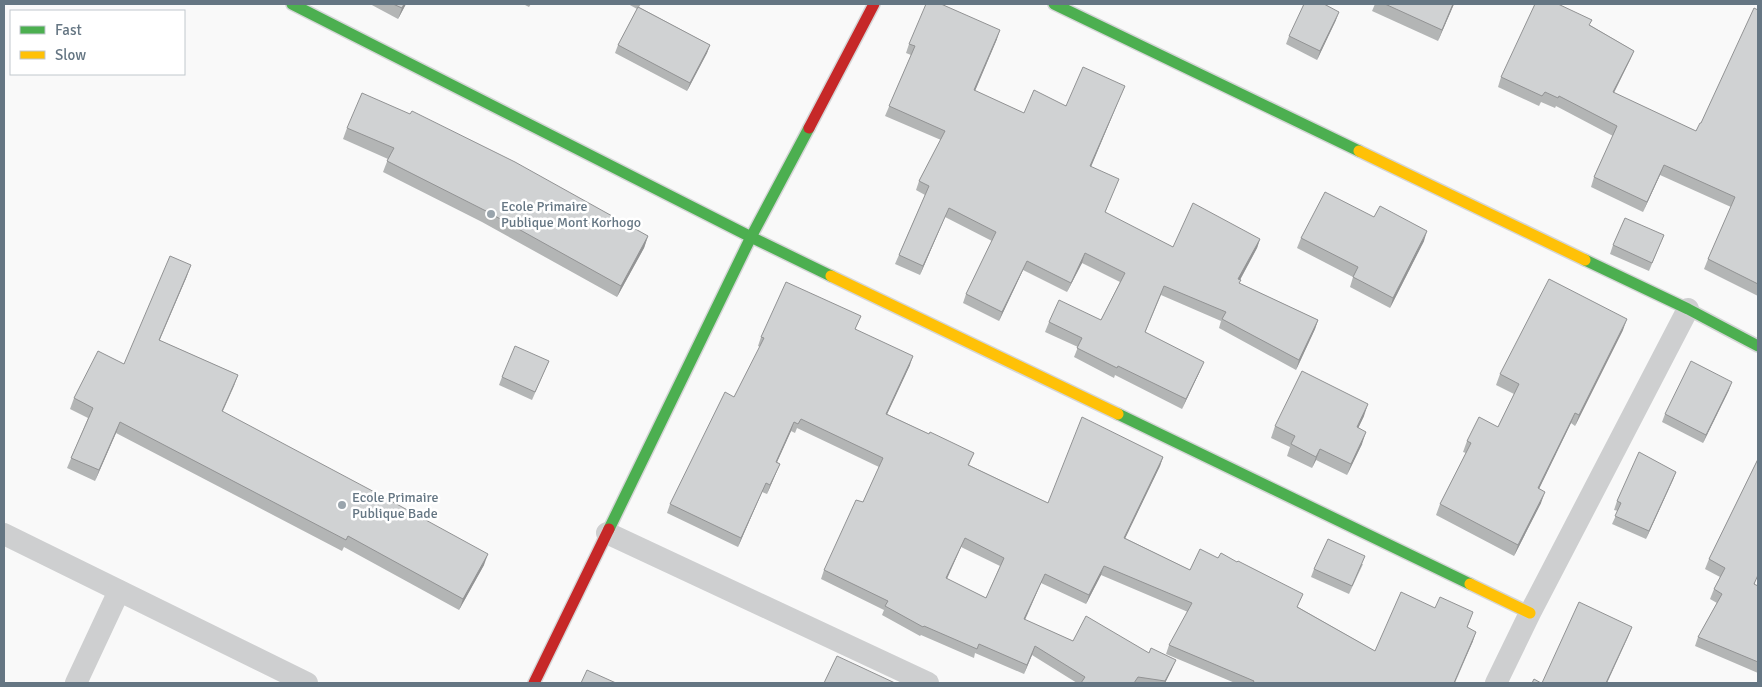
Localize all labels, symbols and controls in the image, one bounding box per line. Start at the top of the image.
legend [10,10,185,75]
text: Fast [55,21,82,39]
text: Slow [55,46,86,64]
place label: Ecole Primaire Publique Mont Korhogo [501,198,641,231]
marker: Ecole Primaire Publique Mont Korhogo [485,208,497,220]
place label: Ecole Primaire Publique Bade [352,489,439,522]
marker: Ecole Primaire Publique Bade [336,499,348,511]

